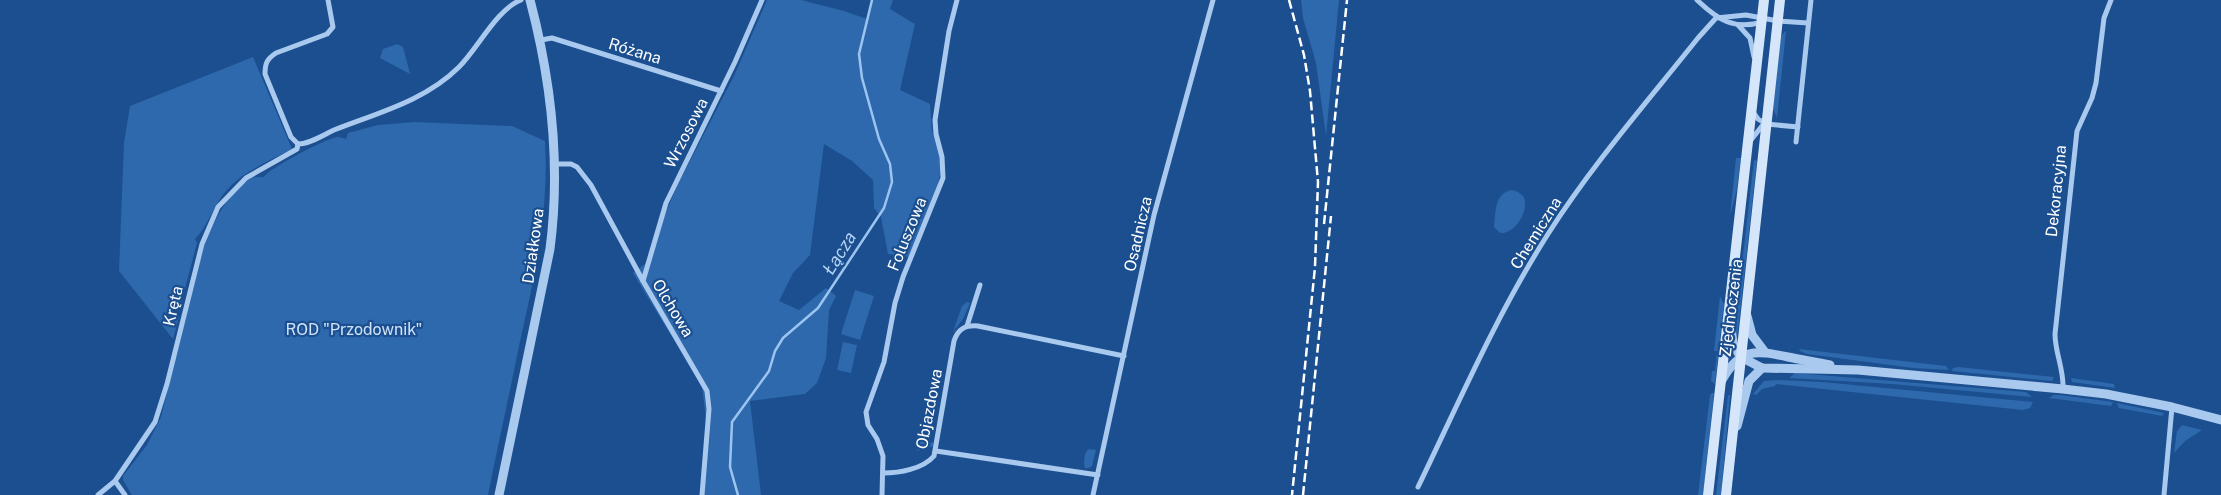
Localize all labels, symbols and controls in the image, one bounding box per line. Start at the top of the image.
street label: Różana [606,34,664,68]
street label: Wrzosowa [660,95,712,171]
street label: Dekoracyjna [2042,144,2070,238]
street label: Chemiczna [1506,193,1566,273]
street label: Foluszowa [884,194,930,274]
street label: Osadnicza [1120,195,1156,273]
street label: Działkowa [518,207,548,285]
water label: Łącza [818,228,860,278]
street label: Zjednoczenia [1716,258,1746,358]
street label: Olchowa [648,276,698,340]
street label: Kręta [159,284,187,328]
park label: ROD "Przodownik" [286,320,422,339]
street label: Objazdowa [912,367,946,451]

